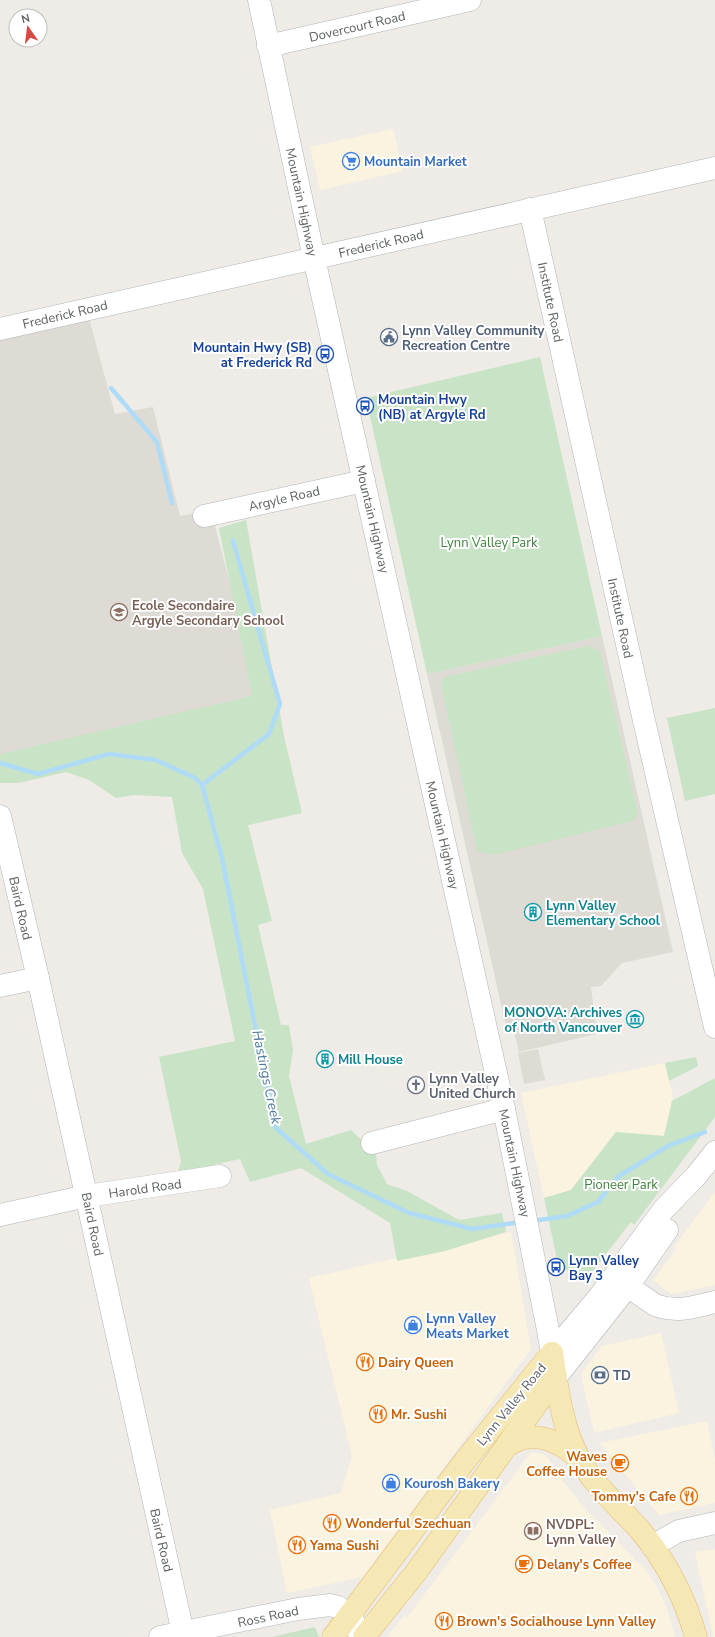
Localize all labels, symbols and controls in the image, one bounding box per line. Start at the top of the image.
street label: Dovercourt Road [307,7,407,47]
north arrow [8,8,48,48]
text: N [20,11,32,27]
street label: Mountain Highway [281,146,321,258]
supermarket icon: Mountain Market [341,151,361,171]
place label: Mountain Market [364,153,468,171]
street label: Frederick Road [337,225,426,263]
street label: Institute Road [533,261,567,344]
street label: Frederick Road [21,296,110,334]
place label: Lynn Valley Community Recreation Centre [402,322,545,355]
public building icon: Lynn Valley Community Recreation Centre [379,327,399,347]
place label: Mountain Hwy (SB) at Frederick Rd [193,339,312,372]
bus stop icon: Mountain Hwy (SB) at Frederick Rd [315,344,335,364]
place label: Mountain Hwy (NB) at Argyle Rd [378,391,486,424]
bus stop icon: Mountain Hwy (NB) at Argyle Rd [355,396,375,416]
street label: Mountain Highway [351,463,393,575]
street label: Argyle Road [247,482,322,516]
park label: Lynn Valley Park [441,534,538,552]
street label: Institute Road [603,577,637,660]
place label: Ecole Secondaire Argyle Secondary School [132,597,285,630]
school or university icon: Ecole Secondaire Argyle Secondary School [109,602,129,622]
street label: Mountain Highway [421,779,463,891]
street label: Baird Road [4,875,36,942]
place label: Lynn Valley Elementary School [546,897,661,930]
building icon: Lynn Valley Elementary School [523,902,543,922]
place label: MONOVA: Archives of North Vancouver [504,1004,623,1037]
museum icon: MONOVA: Archives of North Vancouver [625,1009,645,1029]
water label: Hastings Creek [247,1028,286,1127]
building icon: Mill House [315,1049,335,1069]
place label: Mill House [338,1051,403,1069]
place label: Lynn Valley United Church [429,1070,516,1103]
church icon: Lynn Valley United Church [406,1075,426,1095]
street label: Mountain Highway [494,1107,534,1219]
street label: Harold Road [107,1175,183,1203]
park label: Pioneer Park [584,1176,658,1194]
street label: Baird Road [77,1191,108,1258]
place label: Lynn Valley Bay 3 [569,1252,639,1285]
bus stop icon: Lynn Valley Bay 3 [546,1257,566,1277]
place label: Lynn Valley Meats Market [426,1310,510,1343]
shop icon: Lynn Valley Meats Market [403,1315,423,1335]
restaurant icon: Dairy Queen [355,1352,375,1372]
place label: Dairy Queen [378,1354,454,1372]
street label: Lynn Valley Road [473,1360,551,1450]
bank icon: TD [590,1365,610,1385]
place label: TD [613,1367,631,1385]
restaurant icon: Mr. Sushi [368,1404,388,1424]
place label: Mr. Sushi [391,1406,447,1424]
place label: Waves Coffee House [526,1448,607,1481]
cafe icon: Waves Coffee House [610,1453,630,1473]
shop icon: Kourosh Bakery [381,1473,401,1493]
place label: Kourosh Bakery [404,1475,500,1493]
restaurant icon: Tommy's Cafe [679,1486,699,1506]
place label: Tommy's Cafe [592,1488,676,1506]
street label: Baird Road [145,1507,177,1574]
restaurant icon: Wonderful Szechuan [322,1513,342,1533]
place label: Wonderful Szechuan [345,1515,471,1533]
place label: NVDPL: Lynn Valley [546,1516,616,1549]
library icon: NVDPL: Lynn Valley [523,1521,543,1541]
restaurant icon: Yama Sushi [287,1535,307,1555]
place label: Yama Sushi [309,1537,379,1555]
cafe icon: Delany's Coffee [514,1554,534,1574]
place label: Delany's Coffee [537,1556,631,1574]
street label: Ross Road [236,1602,300,1632]
restaurant icon: Brown's Socialhouse Lynn Valley [434,1611,454,1631]
place label: Brown's Socialhouse Lynn Valley [457,1613,656,1631]

